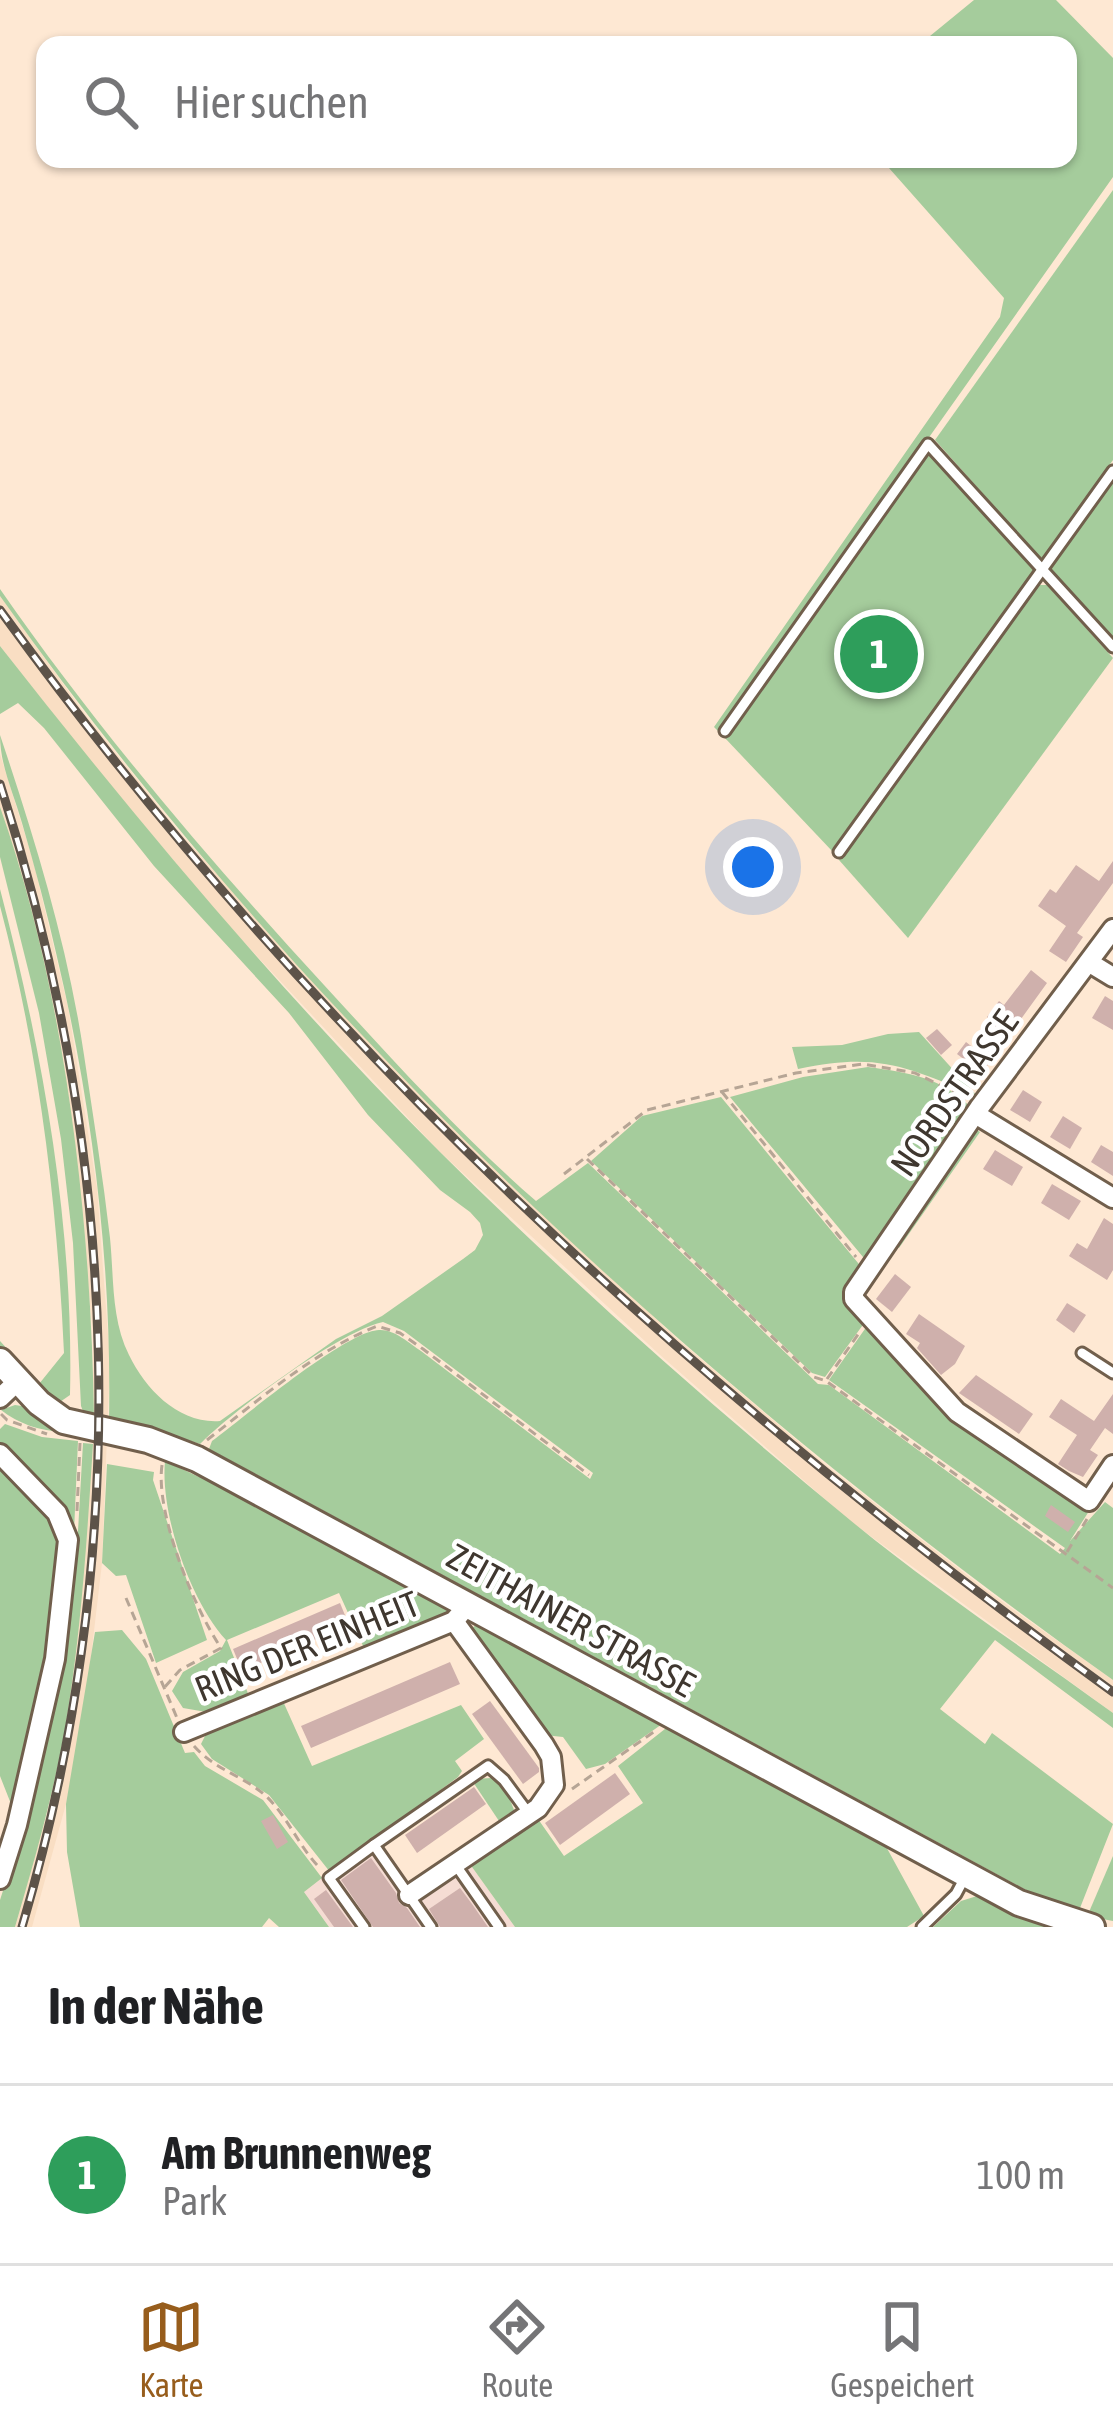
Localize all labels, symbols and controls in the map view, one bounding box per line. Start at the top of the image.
search box [36,36,1077,168]
icon: search [78,69,144,135]
text: Hier suchen [174,76,369,128]
pin: 1 [840,609,918,699]
your location [723,837,783,897]
street label: NORDSTRASSE [882,1002,1026,1184]
street label: ZEITHAINER STRASSE [440,1535,702,1705]
street label: RING DER EINHEIT [189,1582,425,1710]
text: In der Nähe [48,1976,264,2035]
text: Am Brunnenweg [162,2127,431,2179]
text: 1 [78,2153,96,2197]
text: 100 m [977,2153,1065,2197]
text: Park [162,2179,227,2223]
tab: Karte [138,2294,204,2404]
tab: Route [481,2294,553,2404]
tab: Gespeichert [830,2294,975,2404]

